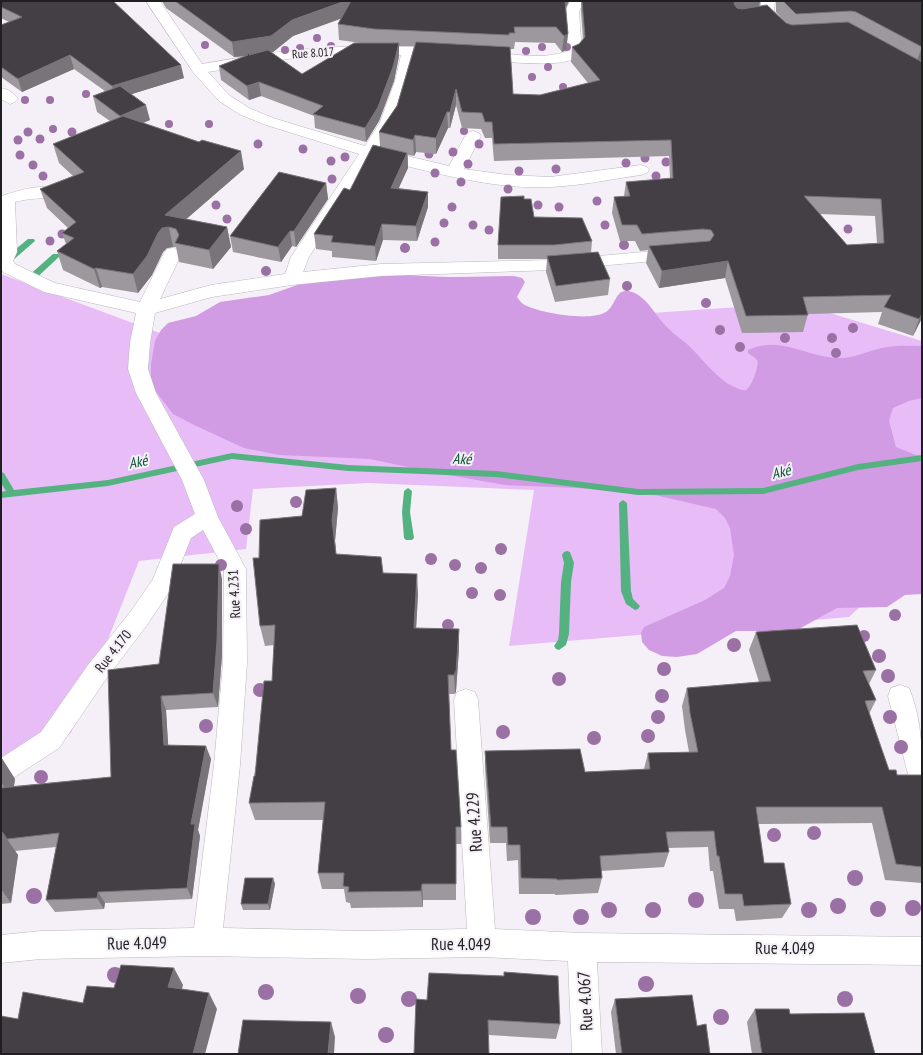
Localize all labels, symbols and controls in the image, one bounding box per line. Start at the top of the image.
street label: Rue 8.017 [291,44,335,61]
water label: Aké [452,449,474,468]
water label: Aké [127,450,151,473]
water label: Aké [769,460,794,483]
street label: Rue 4.231 [224,569,244,619]
street label: Rue 4.170 [91,626,135,676]
street label: Rue 4.229 [461,791,487,853]
street label: Rue 4.049 [107,931,167,955]
street label: Rue 4.049 [431,933,491,955]
street label: Rue 4.049 [755,937,815,959]
street label: Rue 4.067 [572,971,598,1031]

